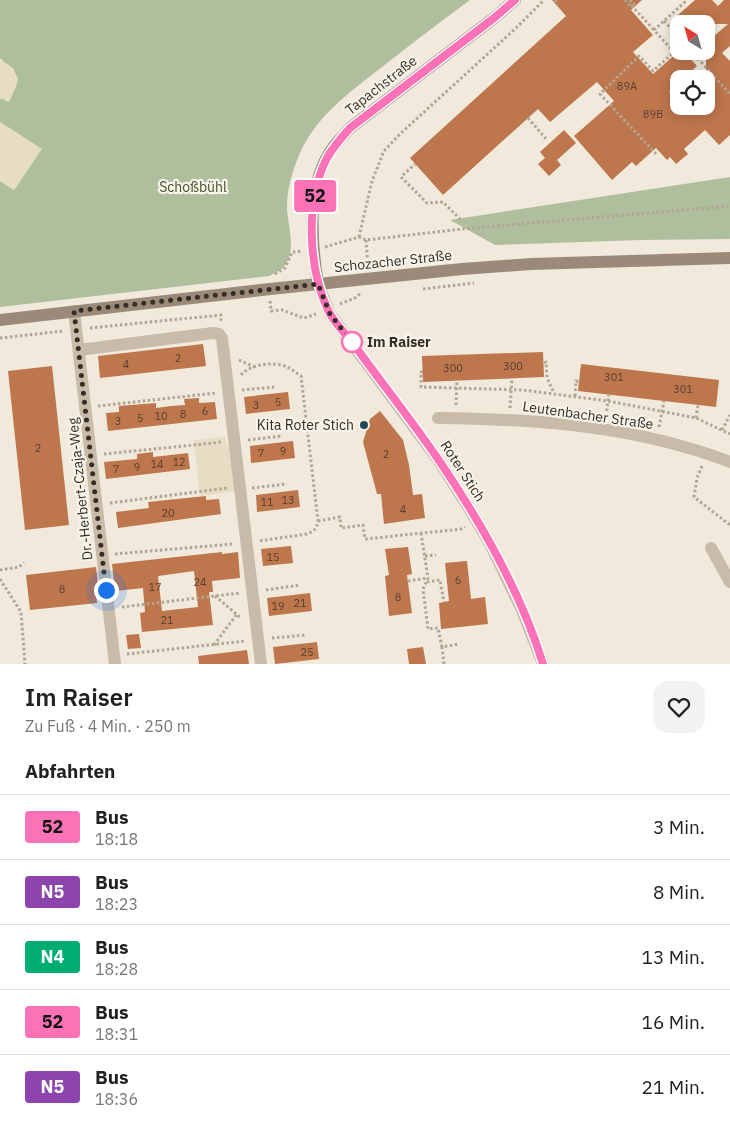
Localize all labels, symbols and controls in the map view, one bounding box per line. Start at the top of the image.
north arrow [670,15,715,60]
map controls [670,15,715,115]
street label: Tapachstraße [342,51,421,119]
button: locate [670,70,715,115]
house number: 89A [617,79,637,93]
house number: 89B [643,107,663,121]
park label: Schoßbühl [159,178,227,196]
line badge: 52 [292,180,338,212]
text: 52 [304,184,326,207]
street label: Schozacher Straße [333,246,453,276]
marker: Im Raiser [341,331,363,353]
place label: Im Raiser [367,333,431,351]
house number: 2 [175,351,181,365]
house number: 4 [123,357,130,371]
house number: 300 [503,359,523,373]
house number: 300 [443,361,463,375]
house number: 301 [604,370,624,384]
house number: 301 [673,382,693,396]
house number: 5 [275,395,281,409]
street label: Leutenbacher Straße [521,397,655,433]
house number: 3 [253,398,259,412]
house number: 6 [202,404,208,418]
house number: 8 [180,407,186,421]
house number: 10 [154,409,168,423]
house number: 5 [137,411,143,425]
house number: 3 [115,414,121,428]
street label: Dr.-Herbert-Czaja-Weg [63,416,96,561]
place label: Kita Roter Stich [257,416,354,434]
marker: Kita Roter Stich [358,419,370,431]
street label: Roter Stich [437,437,489,505]
house number: 2 [35,441,41,455]
house number: 9 [280,444,286,458]
house number: 7 [258,446,264,460]
house number: 2 [383,447,389,461]
house number: 12 [172,455,186,469]
house number: 14 [150,457,164,471]
house number: 9 [134,460,140,474]
house number: 7 [113,462,119,476]
house number: 13 [281,493,295,507]
house number: 11 [260,495,274,509]
house number: 4 [400,502,407,516]
house number: 20 [161,506,175,520]
house number: 15 [266,550,280,564]
house number: 6 [455,573,461,587]
house number: 24 [193,575,207,589]
your location [94,578,119,603]
house number: 17 [148,580,162,594]
house number: 8 [59,582,65,596]
house number: 8 [395,590,401,604]
house number: 21 [293,596,307,610]
house number: 19 [271,599,285,613]
house number: 21 [160,613,174,627]
house number: 25 [300,645,314,659]
text: Im Raiser [25,681,133,713]
button: heart [653,681,705,733]
text: Zu Fuß · 4 Min. · 250 m [25,716,191,736]
text: Abfahrten [25,759,115,783]
text: Bus [95,805,129,829]
text: 52 [42,815,63,838]
text: 3 Min. [653,815,705,839]
text: 18:18 [95,829,138,849]
text: Bus [95,870,129,894]
text: N5 [41,880,64,903]
text: 8 Min. [653,880,705,904]
text: 18:23 [95,894,138,914]
text: Bus [95,935,129,959]
text: N4 [41,945,64,968]
text: 13 Min. [642,945,705,969]
text: 18:28 [95,959,138,979]
text: Bus [95,1000,129,1024]
text: 52 [42,1010,63,1033]
text: 16 Min. [642,1010,705,1034]
text: 18:31 [95,1024,138,1044]
text: Bus [95,1065,129,1089]
text: N5 [41,1075,64,1098]
text: 21 Min. [642,1075,705,1099]
text: 18:36 [95,1089,138,1109]

